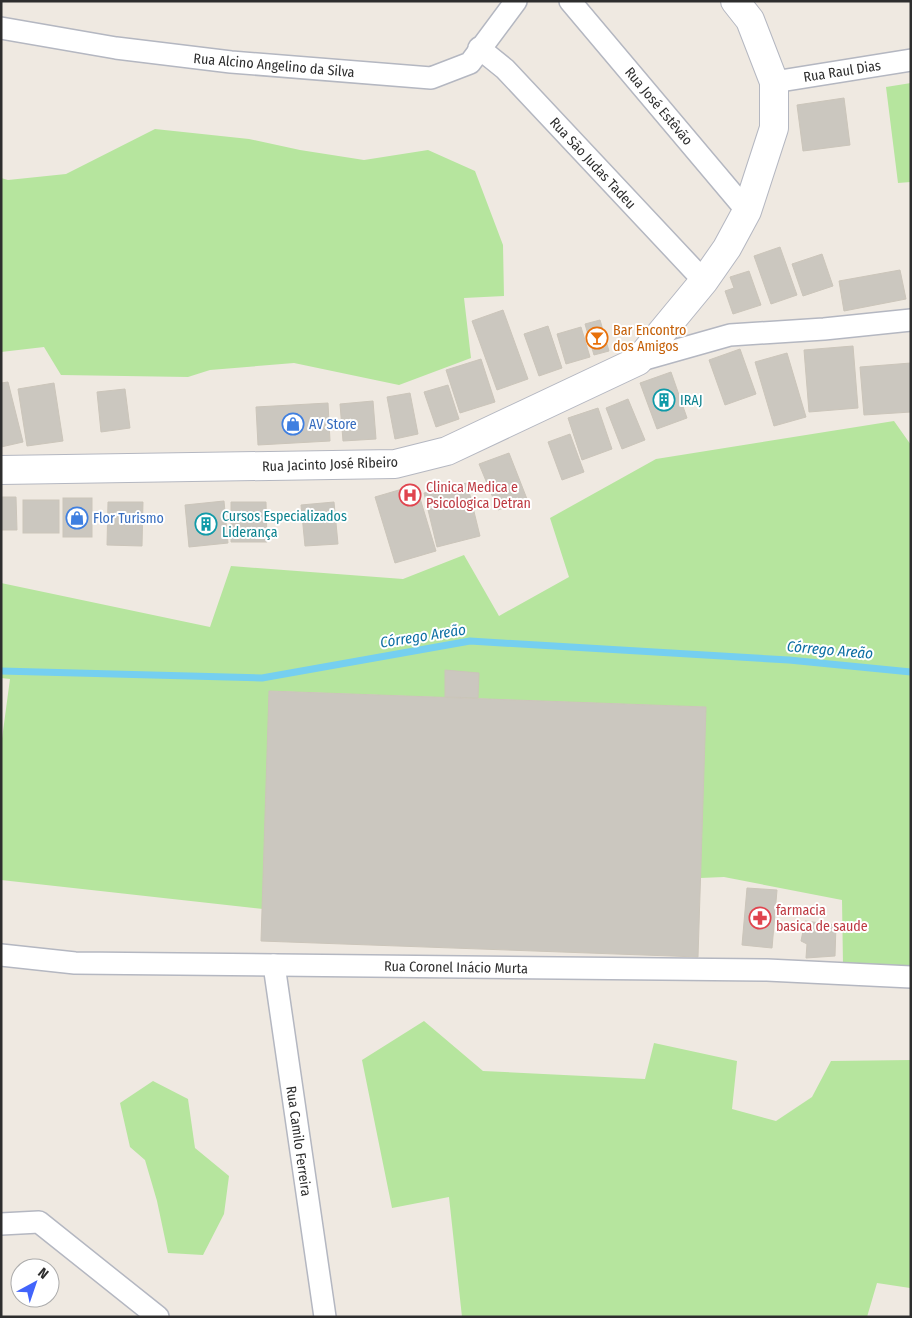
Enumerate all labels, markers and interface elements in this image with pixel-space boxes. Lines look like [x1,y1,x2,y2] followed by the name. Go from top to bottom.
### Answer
[193,50,355,81] street label: Rua Alcino Angelino da Silva
[802,57,882,86] street label: Rua Raul Dias
[621,64,696,149] street label: Rua José Estêvão
[546,114,639,213] street label: Rua São Judas Tadeu
[613,322,686,355] place label: Bar Encontro dos Amigos
[585,326,609,350] bar icon: Bar Encontro dos Amigos
[652,388,676,412] building icon: IRAJ
[680,392,702,409] place label: IRAJ
[281,412,305,436] shop icon: AV Store
[309,416,357,433] place label: AV Store
[262,454,398,475] street label: Rua Jacinto José Ribeiro
[426,479,531,512] place label: Clinica Medica e Psicologica Detran
[398,483,422,507] hospital icon: Clinica Medica e Psicologica Detran
[65,506,89,530] shop icon: Flor Turismo
[222,508,347,541] place label: Cursos Especializados Liderança
[93,510,164,527] place label: Flor Turismo
[194,512,218,536] building icon: Cursos Especializados Liderança
[379,620,467,652] water label: Córrego Areão
[786,637,874,663] water label: Córrego Areão
[776,902,868,935] place label: farmacia basica de saude
[748,906,772,930] pharmacy icon: farmacia basica de saude
[384,958,528,977] street label: Rua Coronel Inácio Murta
[282,1085,315,1197] street label: Rua Camilo Ferreira
[10,1258,60,1308] north arrow
[34,1264,52,1283] text: N

